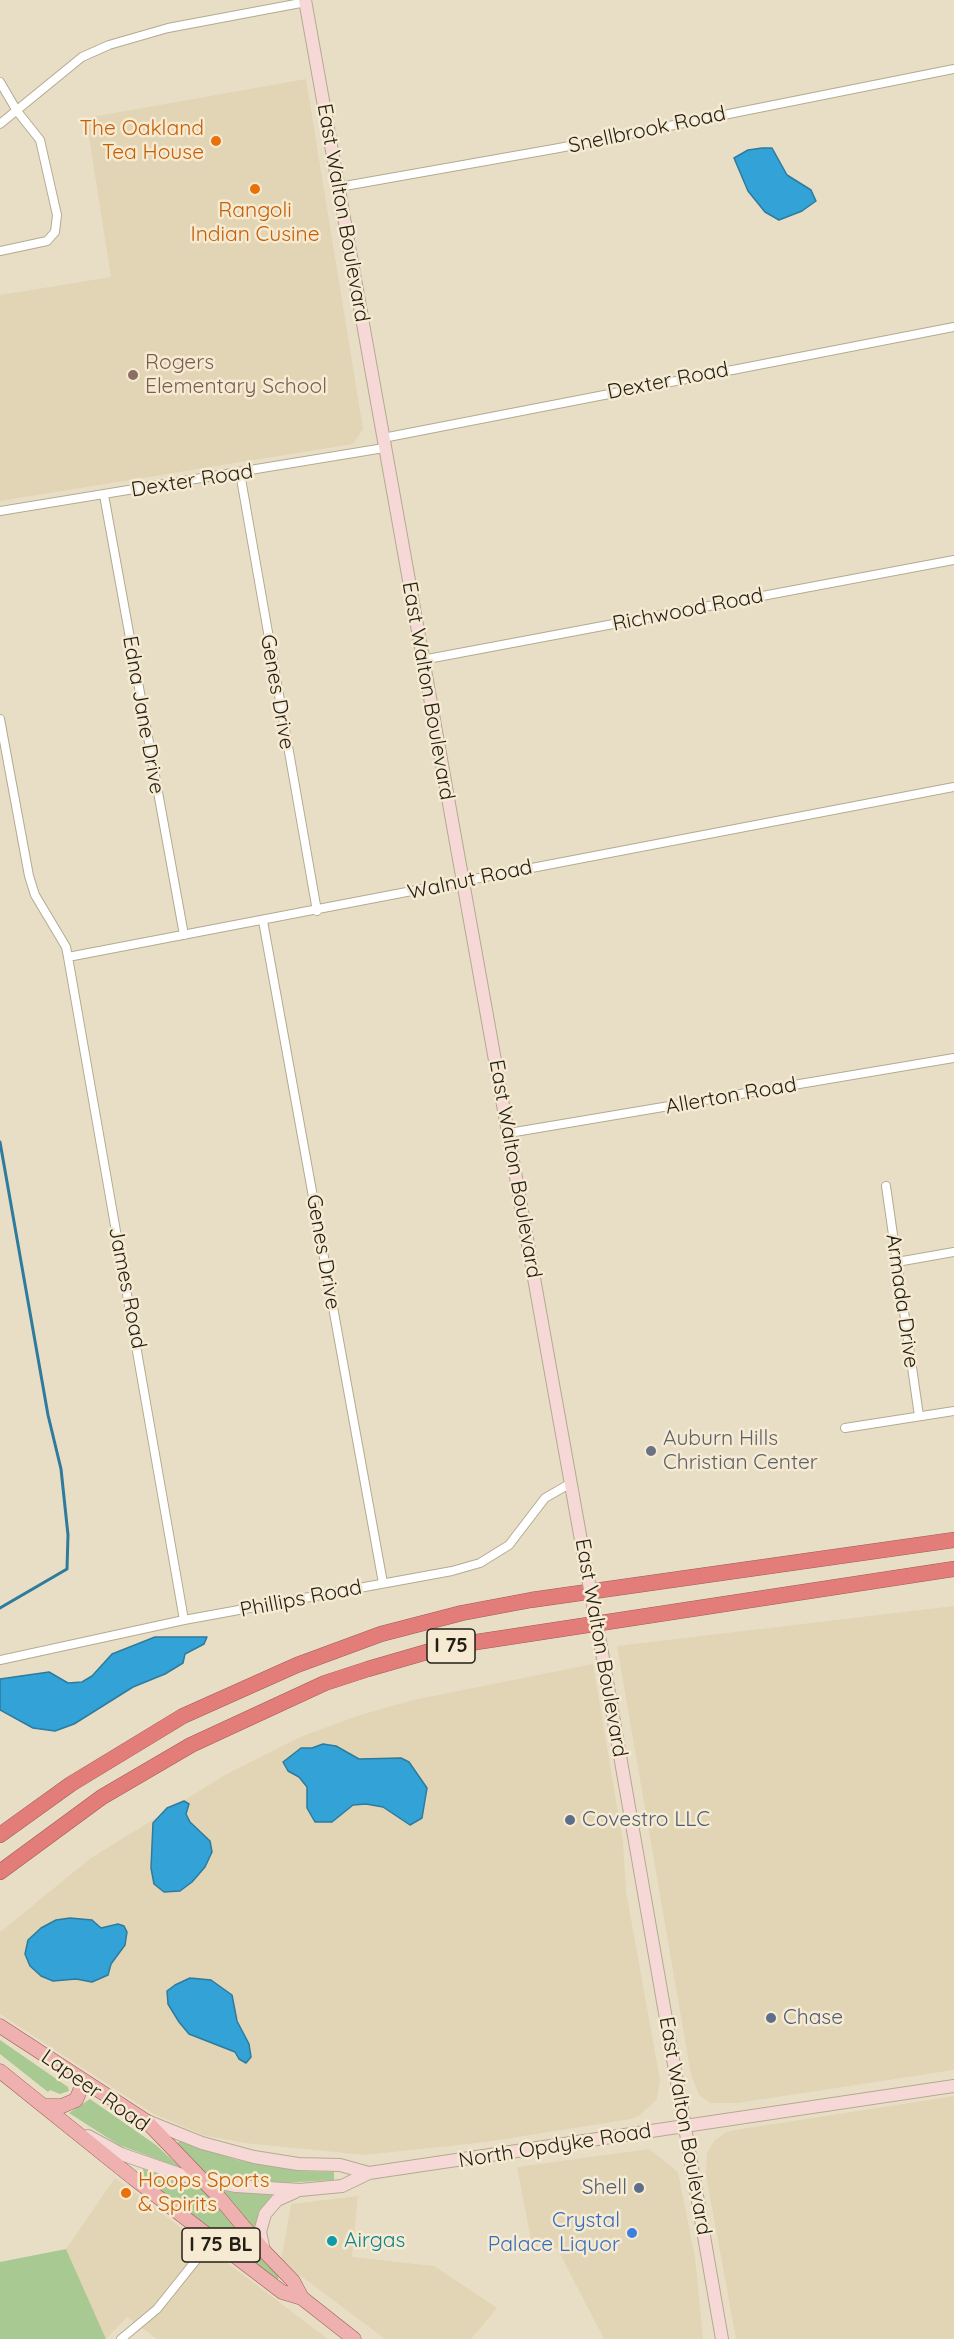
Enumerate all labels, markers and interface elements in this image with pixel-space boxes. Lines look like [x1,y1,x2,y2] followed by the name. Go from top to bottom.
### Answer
[566,101,728,159] street label: Snellbrook Road
[311,102,375,324] street label: East Walton Boulevard
[79,116,204,166] place label: The Oakland Tea House
[209,134,223,148] marker: The Oakland Tea House
[248,182,262,196] marker: Rangoli Indian Cusine
[190,198,320,248] place label: Rangoli Indian Cusine
[145,350,327,400] place label: Rogers Elementary School
[605,357,731,405] street label: Dexter Road
[126,368,140,382] marker: Rogers Elementary School
[129,459,255,503] street label: Dexter Road
[396,580,460,802] street label: East Walton Boulevard
[610,583,766,637] street label: Richwood Road
[254,632,300,752] street label: Genes Drive
[117,634,169,796] street label: Edna Jane Drive
[405,855,535,905] street label: Walnut Road
[483,1058,547,1280] street label: East Walton Boulevard
[663,1072,799,1120] street label: Allerton Road
[300,1192,346,1312] street label: Genes Drive
[103,1225,151,1351] street label: James Road
[880,1232,924,1370] street label: Armada Drive
[663,1426,818,1476] place label: Auburn Hills Christian Center
[644,1444,658,1458] marker: Auburn Hills Christian Center
[569,1537,633,1759] street label: East Walton Boulevard
[238,1575,364,1623] street label: Phillips Road
[427,1629,475,1663] road number: I 75
[582,1807,710,1833] place label: Covestro LLC
[563,1813,577,1827] marker: Covestro LLC
[783,2005,843,2031] place label: Chase
[764,2011,778,2025] marker: Chase
[653,2015,717,2237] street label: East Walton Boulevard
[36,2044,154,2138] street label: Lapeer Road
[457,2118,653,2174] street label: North Opdyke Road
[138,2168,269,2218] place label: Hoops Sports & Spirits
[582,2175,627,2201] place label: Shell
[632,2181,646,2195] marker: Shell
[119,2186,133,2200] marker: Hoops Sports & Spirits
[488,2208,620,2258] place label: Crystal Palace Liquor
[625,2226,639,2240] marker: Crystal Palace Liquor
[182,2228,260,2262] road number: I 75 BL
[344,2228,405,2254] place label: Airgas
[325,2234,339,2248] marker: Airgas

